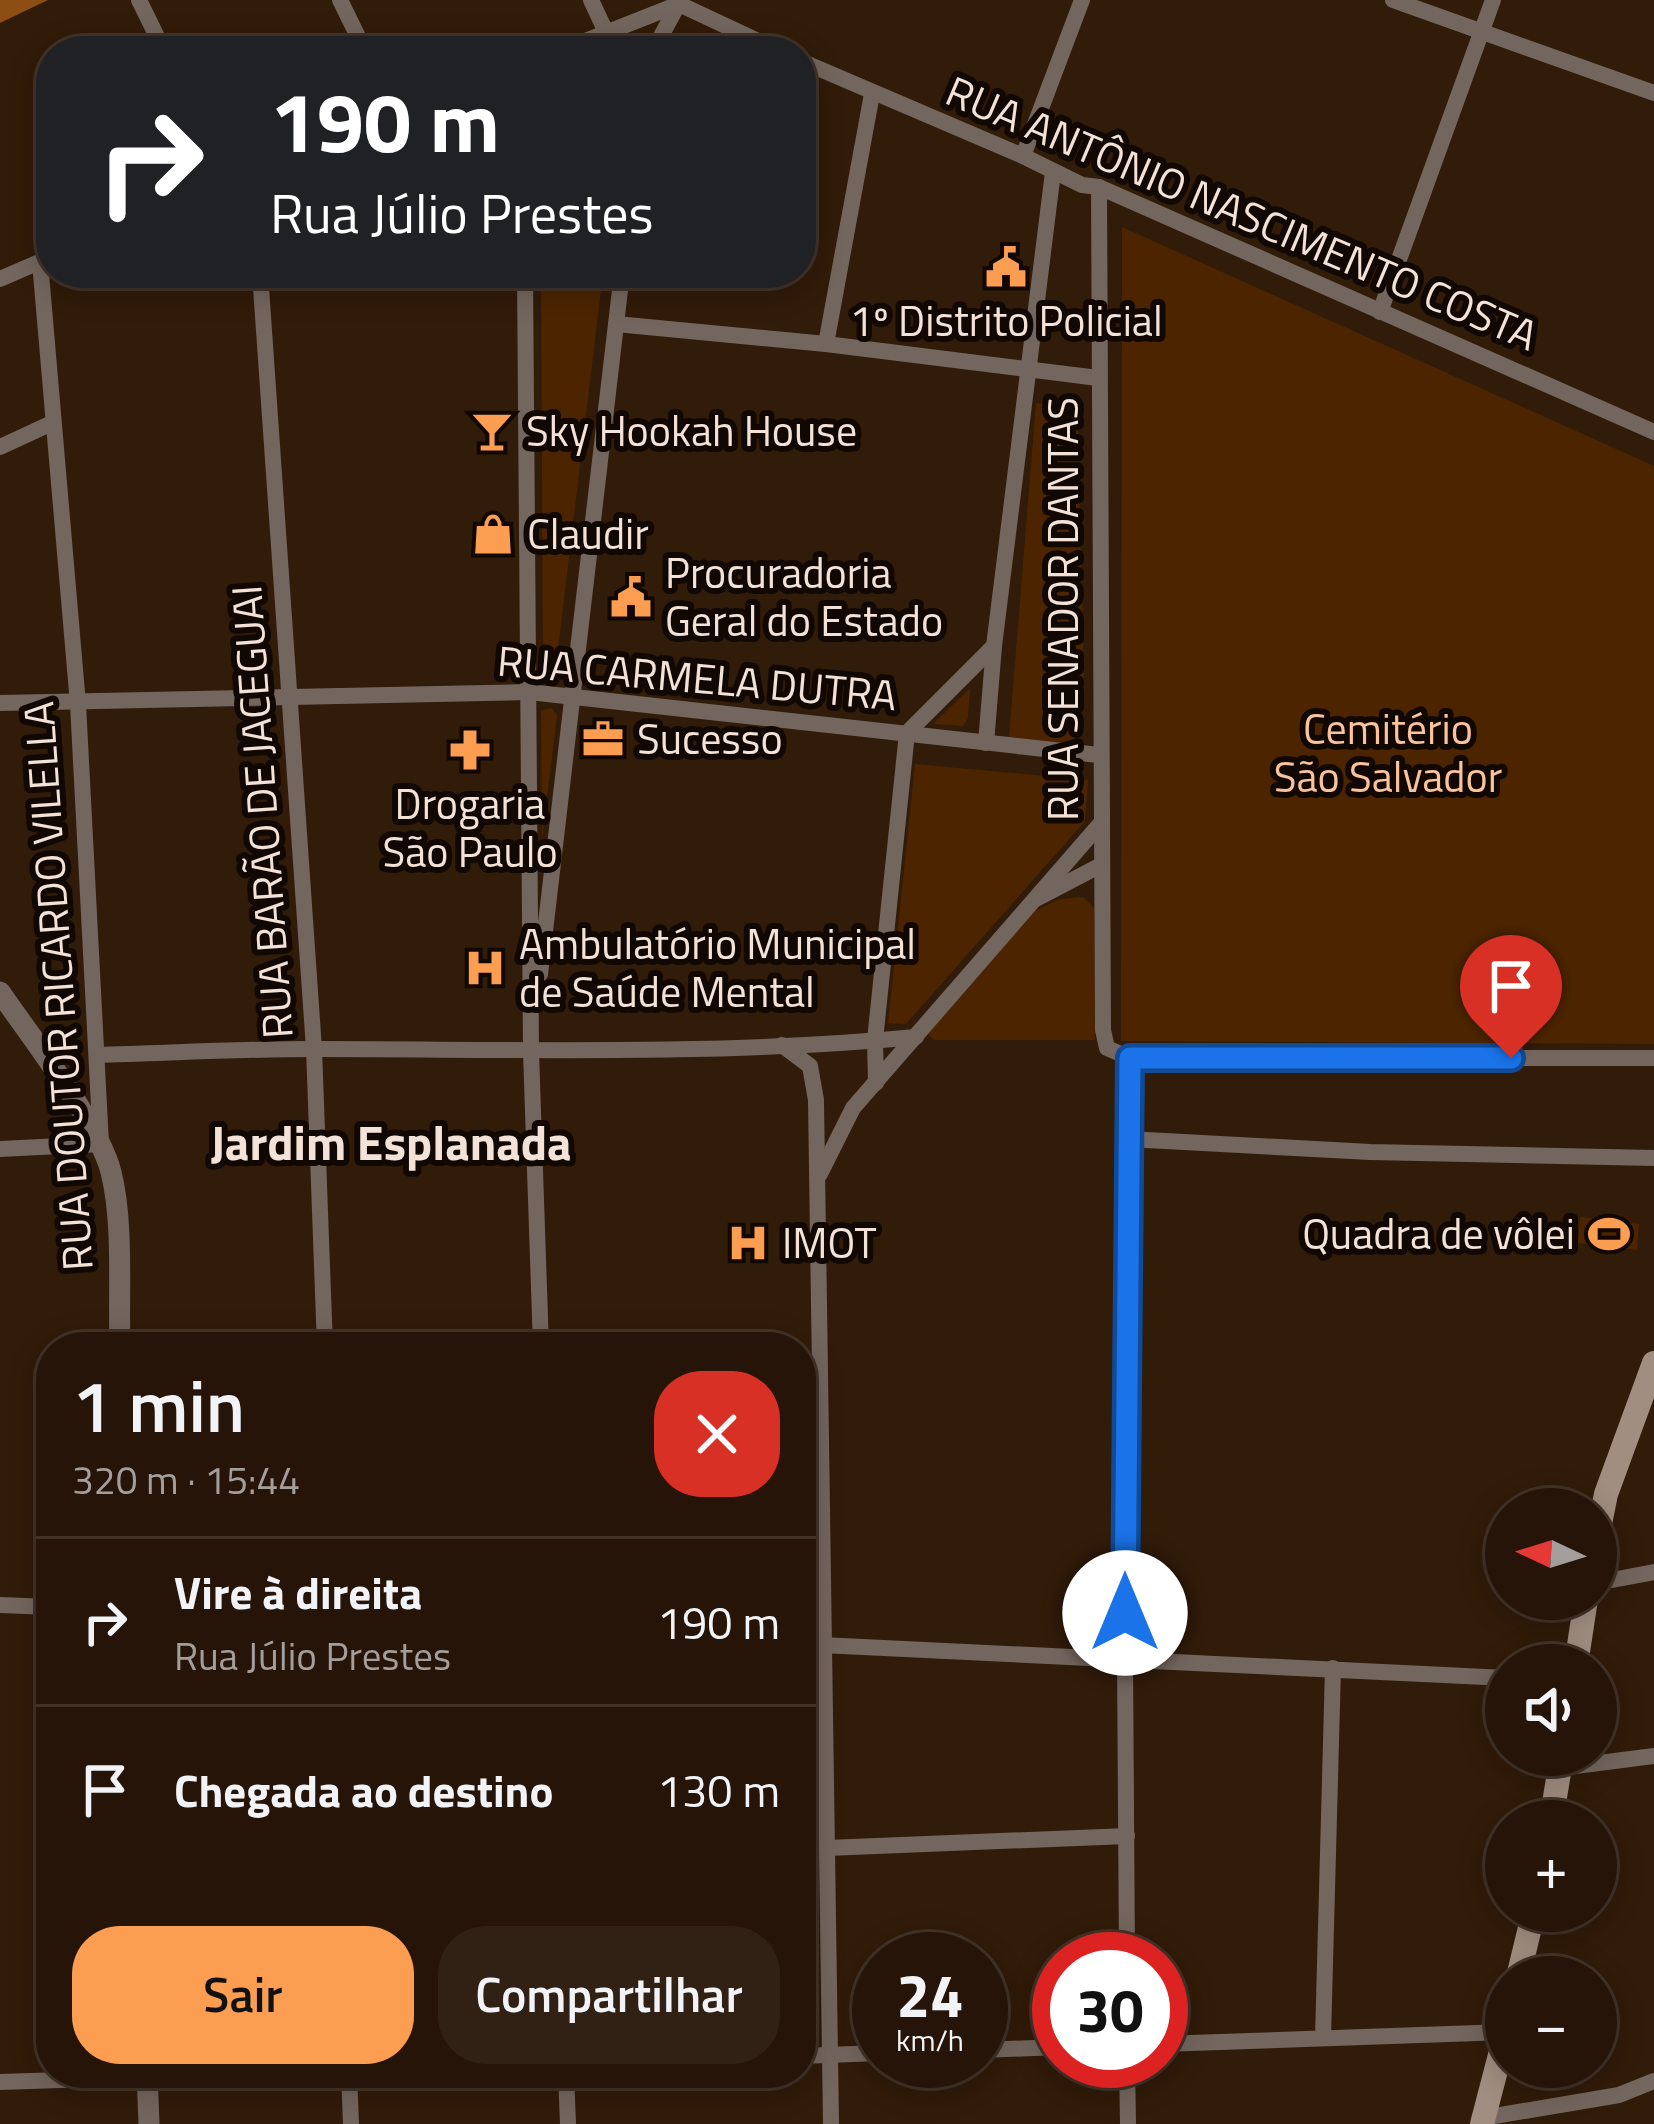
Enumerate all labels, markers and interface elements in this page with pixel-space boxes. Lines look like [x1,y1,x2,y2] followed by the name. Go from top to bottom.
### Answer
[270,57,500,185] text: 190 m
[937,58,1548,366] street label: RUA ANTÔNIO NASCIMENTO COSTA
[72,84,228,240] icon: right
[270,172,654,254] text: Rua Júlio Prestes
[983,244,1029,290] public building icon: 1º Distrito Policial
[849,288,1163,352] place label: 1º Distrito Policial
[1030,397,1094,821] street label: RUA SENADOR DANTAS
[526,398,857,462] place label: Sky Hookah House
[469,408,515,454] bar icon: Sky Hookah House
[527,501,649,565] place label: Claudir
[470,511,516,557] shop icon: Claudir
[665,540,943,652] place label: Procuradoria Geral do Estado
[608,574,654,620] public building icon: Procuradoria Geral do Estado
[213,583,309,1041] street label: RUA BARÃO DE JACEGUAI
[495,628,899,726] street label: RUA CARMELA DUTRA
[1274,696,1502,808] park label: Cemitério São Salvador
[5,699,109,1273] street label: RUA DOUTOR RICARDO VILELLA
[637,706,783,770] place label: Sucesso
[580,716,626,762] office icon: Sucesso
[447,727,493,773] pharmacy icon: Drogaria São Paulo
[382,771,558,883] place label: Drogaria São Paulo
[519,911,916,1023] place label: Ambulatório Municipal de Saúde Mental
[1460,935,1562,1058] pin
[462,945,508,991] hospital icon: Ambulatório Municipal de Saúde Mental
[1478,953,1544,1019] icon: arrive
[210,1106,572,1179] district label: Jardim Esplanada
[1302,1201,1575,1265] place label: Quadra de vôlei
[782,1210,877,1274] place label: IMOT
[1586,1211,1632,1257] sports icon: Quadra de vôlei
[725,1220,771,1266] hospital icon: IMOT
[72,1350,245,1460] text: 1 min
[654,1371,780,1497] button: close
[72,1450,300,1509] text: 320 m · 15:44
[1485,1488,1617,1620] north arrow
[1485,1488,1617,2088] map controls
[1062,1550,1188,1676] position arrow
[174,1558,422,1626] text: Vire à direita
[657,1588,780,1656] text: 190 m
[72,1589,138,1655] icon: right
[174,1626,451,1685] text: Rua Júlio Prestes
[1485,1644,1617,1776] button: sound
[174,1756,553,1824] text: Chegada ao destino
[657,1756,780,1824] text: 130 m
[72,1757,138,1823] icon: arrive
[1485,1800,1617,1932] button: +
[72,1926,414,2064] button: Sair
[438,1926,780,2064] button: Compartilhar
[1032,1932,1188,2088] speed limit sign: 30
[896,1949,964,2040] text: 24
[1485,1956,1617,2088] button: −
[896,2017,964,2063] text: km/h

